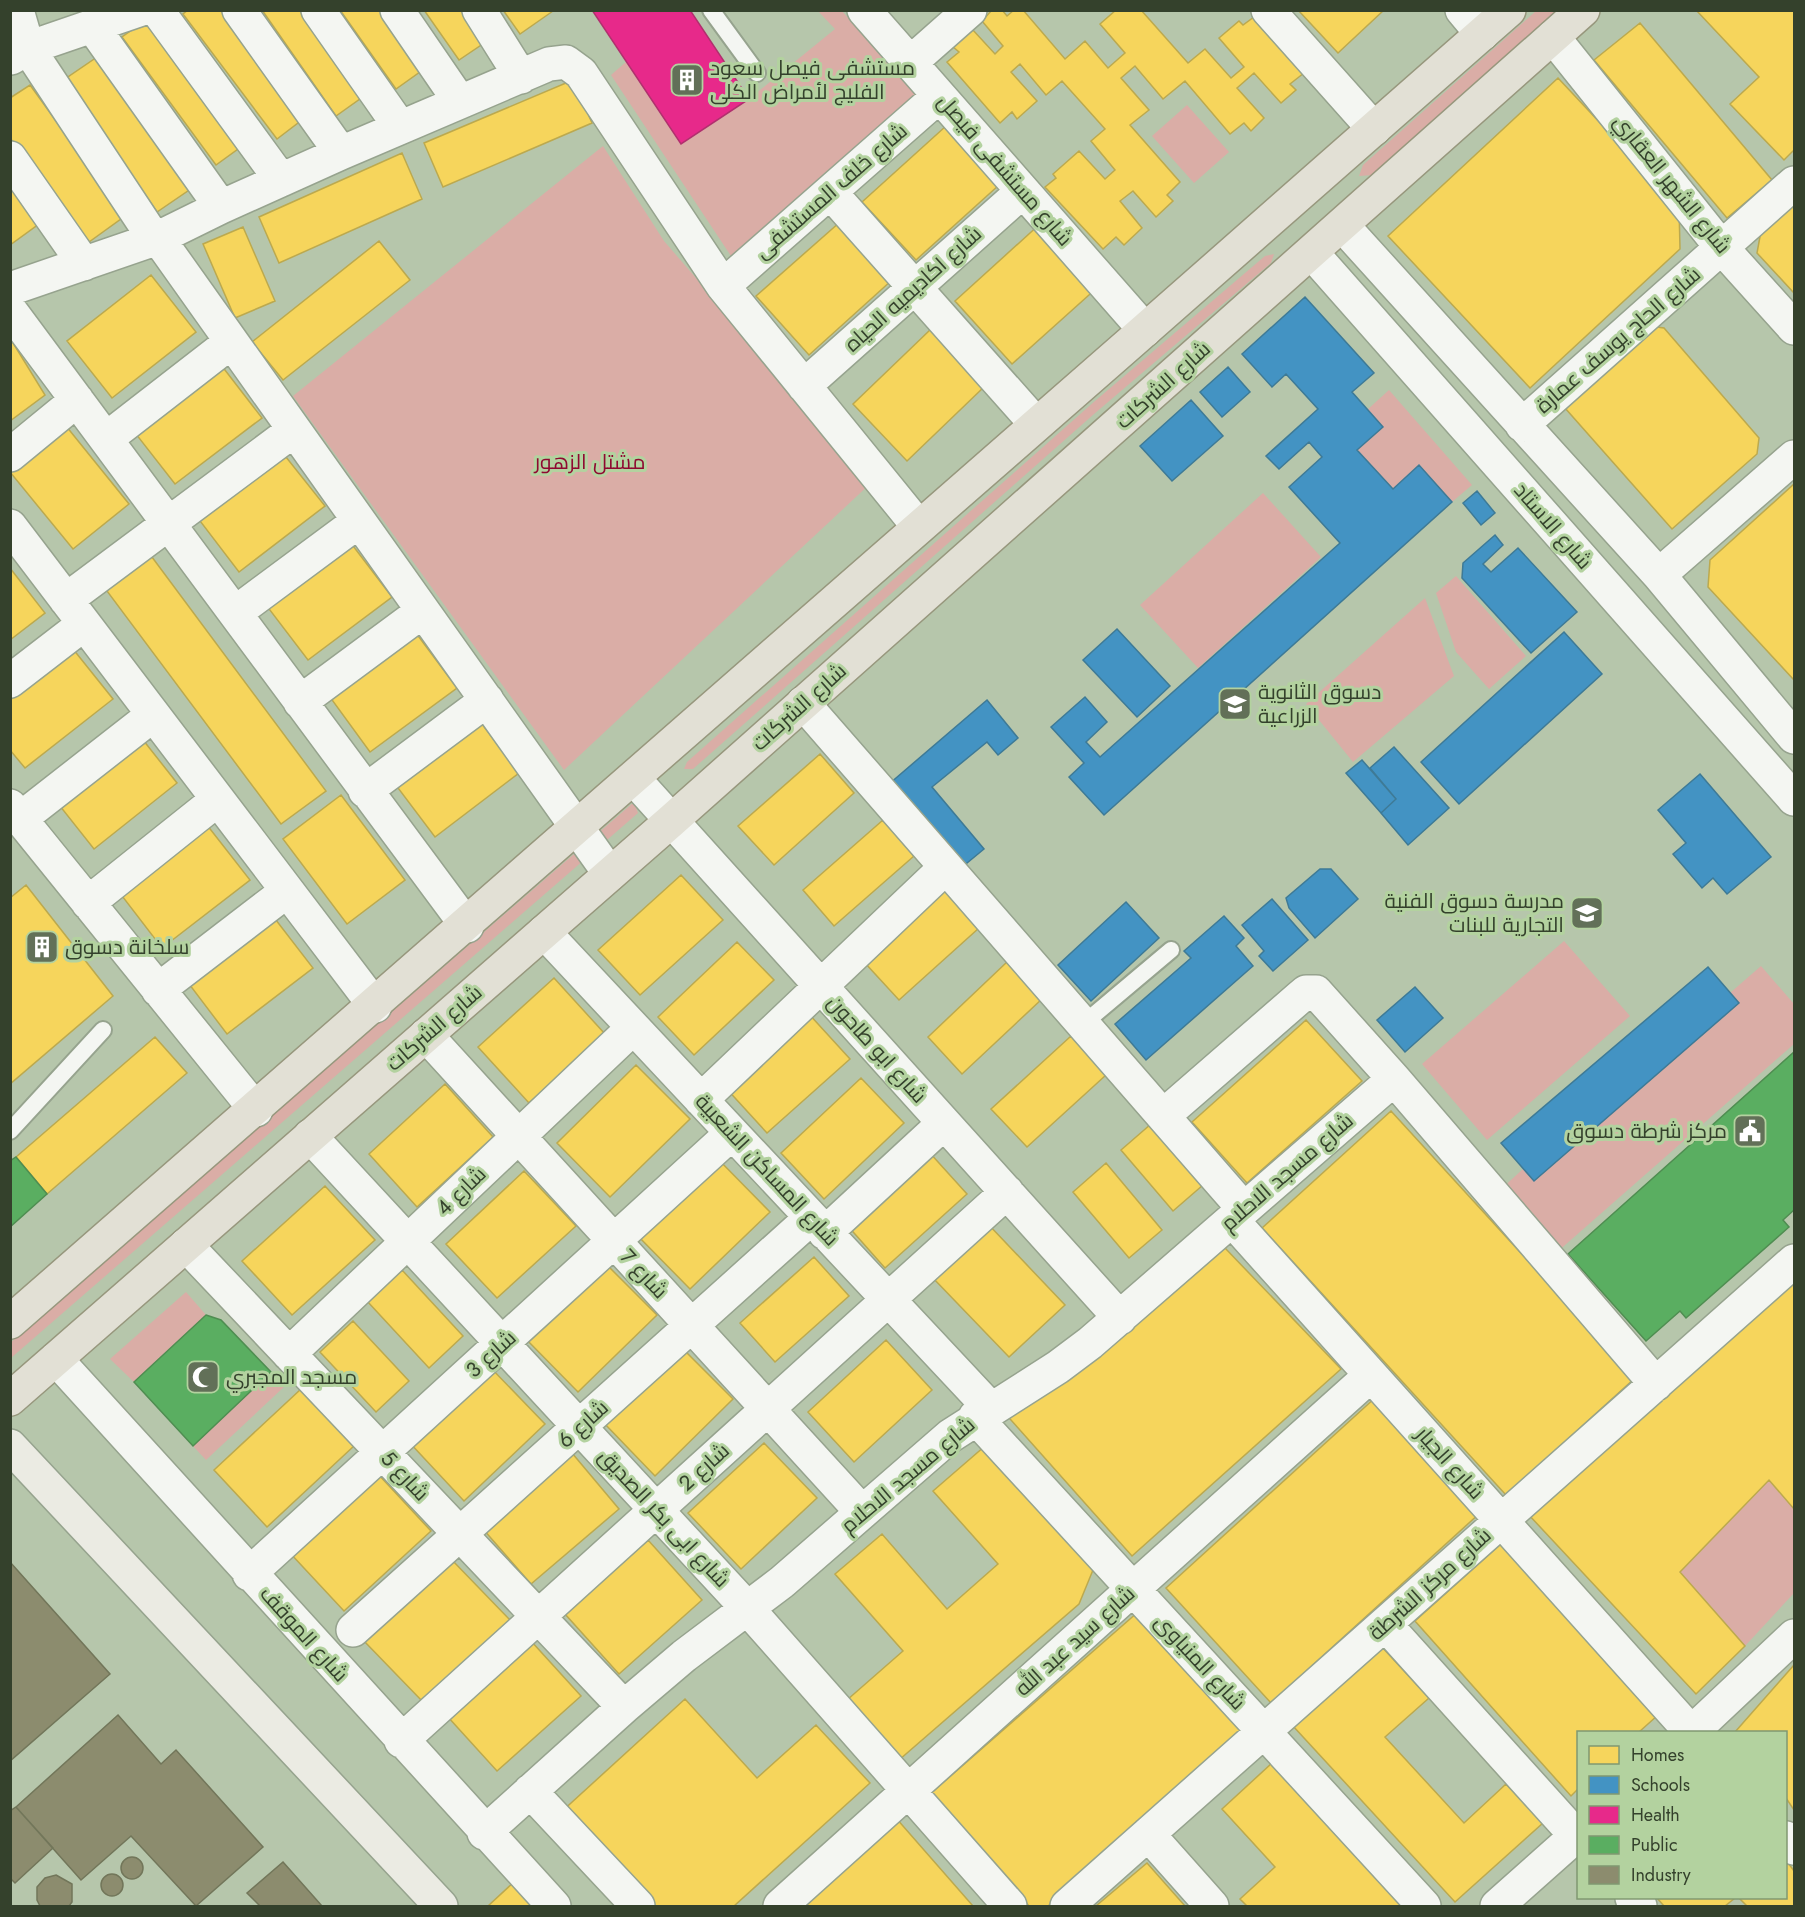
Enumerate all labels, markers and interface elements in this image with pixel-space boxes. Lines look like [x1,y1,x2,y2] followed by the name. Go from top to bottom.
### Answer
[710,53,915,107] place label: مستشفى فيصل سعود الفليج لأمراض الكلى
[669,62,705,98] building icon: مستشفى فيصل سعود الفليج لأمراض الكلى
[931,87,1079,253] street label: شارع مستشفى فيصل
[1606,108,1738,261] street label: شارع الشهر العقاري
[748,116,914,266] street label: شارع خلف المستشفى
[838,219,988,359] street label: شارع اكاديميه الحياه
[1529,260,1707,420] street label: شارع الحاج يوسف عمارة
[1109,334,1217,436] street label: شارع الشركات
[534,447,645,477] park label: مشتل الزهور
[1507,476,1599,576] street label: شارع الاستاد
[745,656,853,758] street label: شارع الشركات
[1258,677,1381,731] place label: دسوق الثانوية الزراعية
[1217,686,1253,722] school or university icon: دسوق الثانوية الزراعية
[1385,886,1564,940] place label: مدرسة دسوق الفنية التجارية للبنات
[1569,895,1605,931] school or university icon: مدرسة دسوق الفنية التجارية للبنات
[24,929,60,965] building icon: سلخانة دسوق
[65,932,190,962] place label: سلخانة دسوق
[380,978,488,1078] street label: شارع الشركات
[820,988,934,1110] street label: شارع ابو طاحون
[688,1087,846,1253] street label: شارع المساكن الشعبية
[1214,1106,1360,1238] street label: شارع مسجد الاحلام
[1732,1113,1768,1149] public building icon: مركز شرطة دسوق
[1566,1116,1727,1146] place label: مركز شرطة دسوق
[429,1160,493,1222] street label: شارع 4
[613,1243,675,1305] street label: شارع 7
[459,1323,523,1385] street label: شارع 3
[185,1359,221,1395] mosque icon: مسجد المجبري
[226,1362,357,1393] place label: مسجد المجبري
[551,1393,615,1455] street label: شارع 6
[834,1410,982,1540] street label: شارع مسجد الاحلام
[1408,1419,1491,1506] street label: شارع الجيار
[672,1436,736,1498] street label: شارع 2
[592,1442,736,1594] street label: شارع ابى بكر الصديق
[374,1444,436,1508] street label: شارع 5
[1362,1521,1498,1647] street label: شارع مركز الشرطة
[1008,1579,1142,1703] street label: شارع سيد عبد الله
[253,1580,355,1688] street label: شارع الموقف
[1148,1607,1252,1717] street label: شارع المنياوى
[1577,1731,1787,1899] legend
[1631,1742,1684,1768] text: Homes
[1631,1772,1690,1798] text: Schools
[1631,1802,1680,1828] text: Health
[1631,1832,1678,1858] text: Public
[1631,1862,1691,1888] text: Industry

